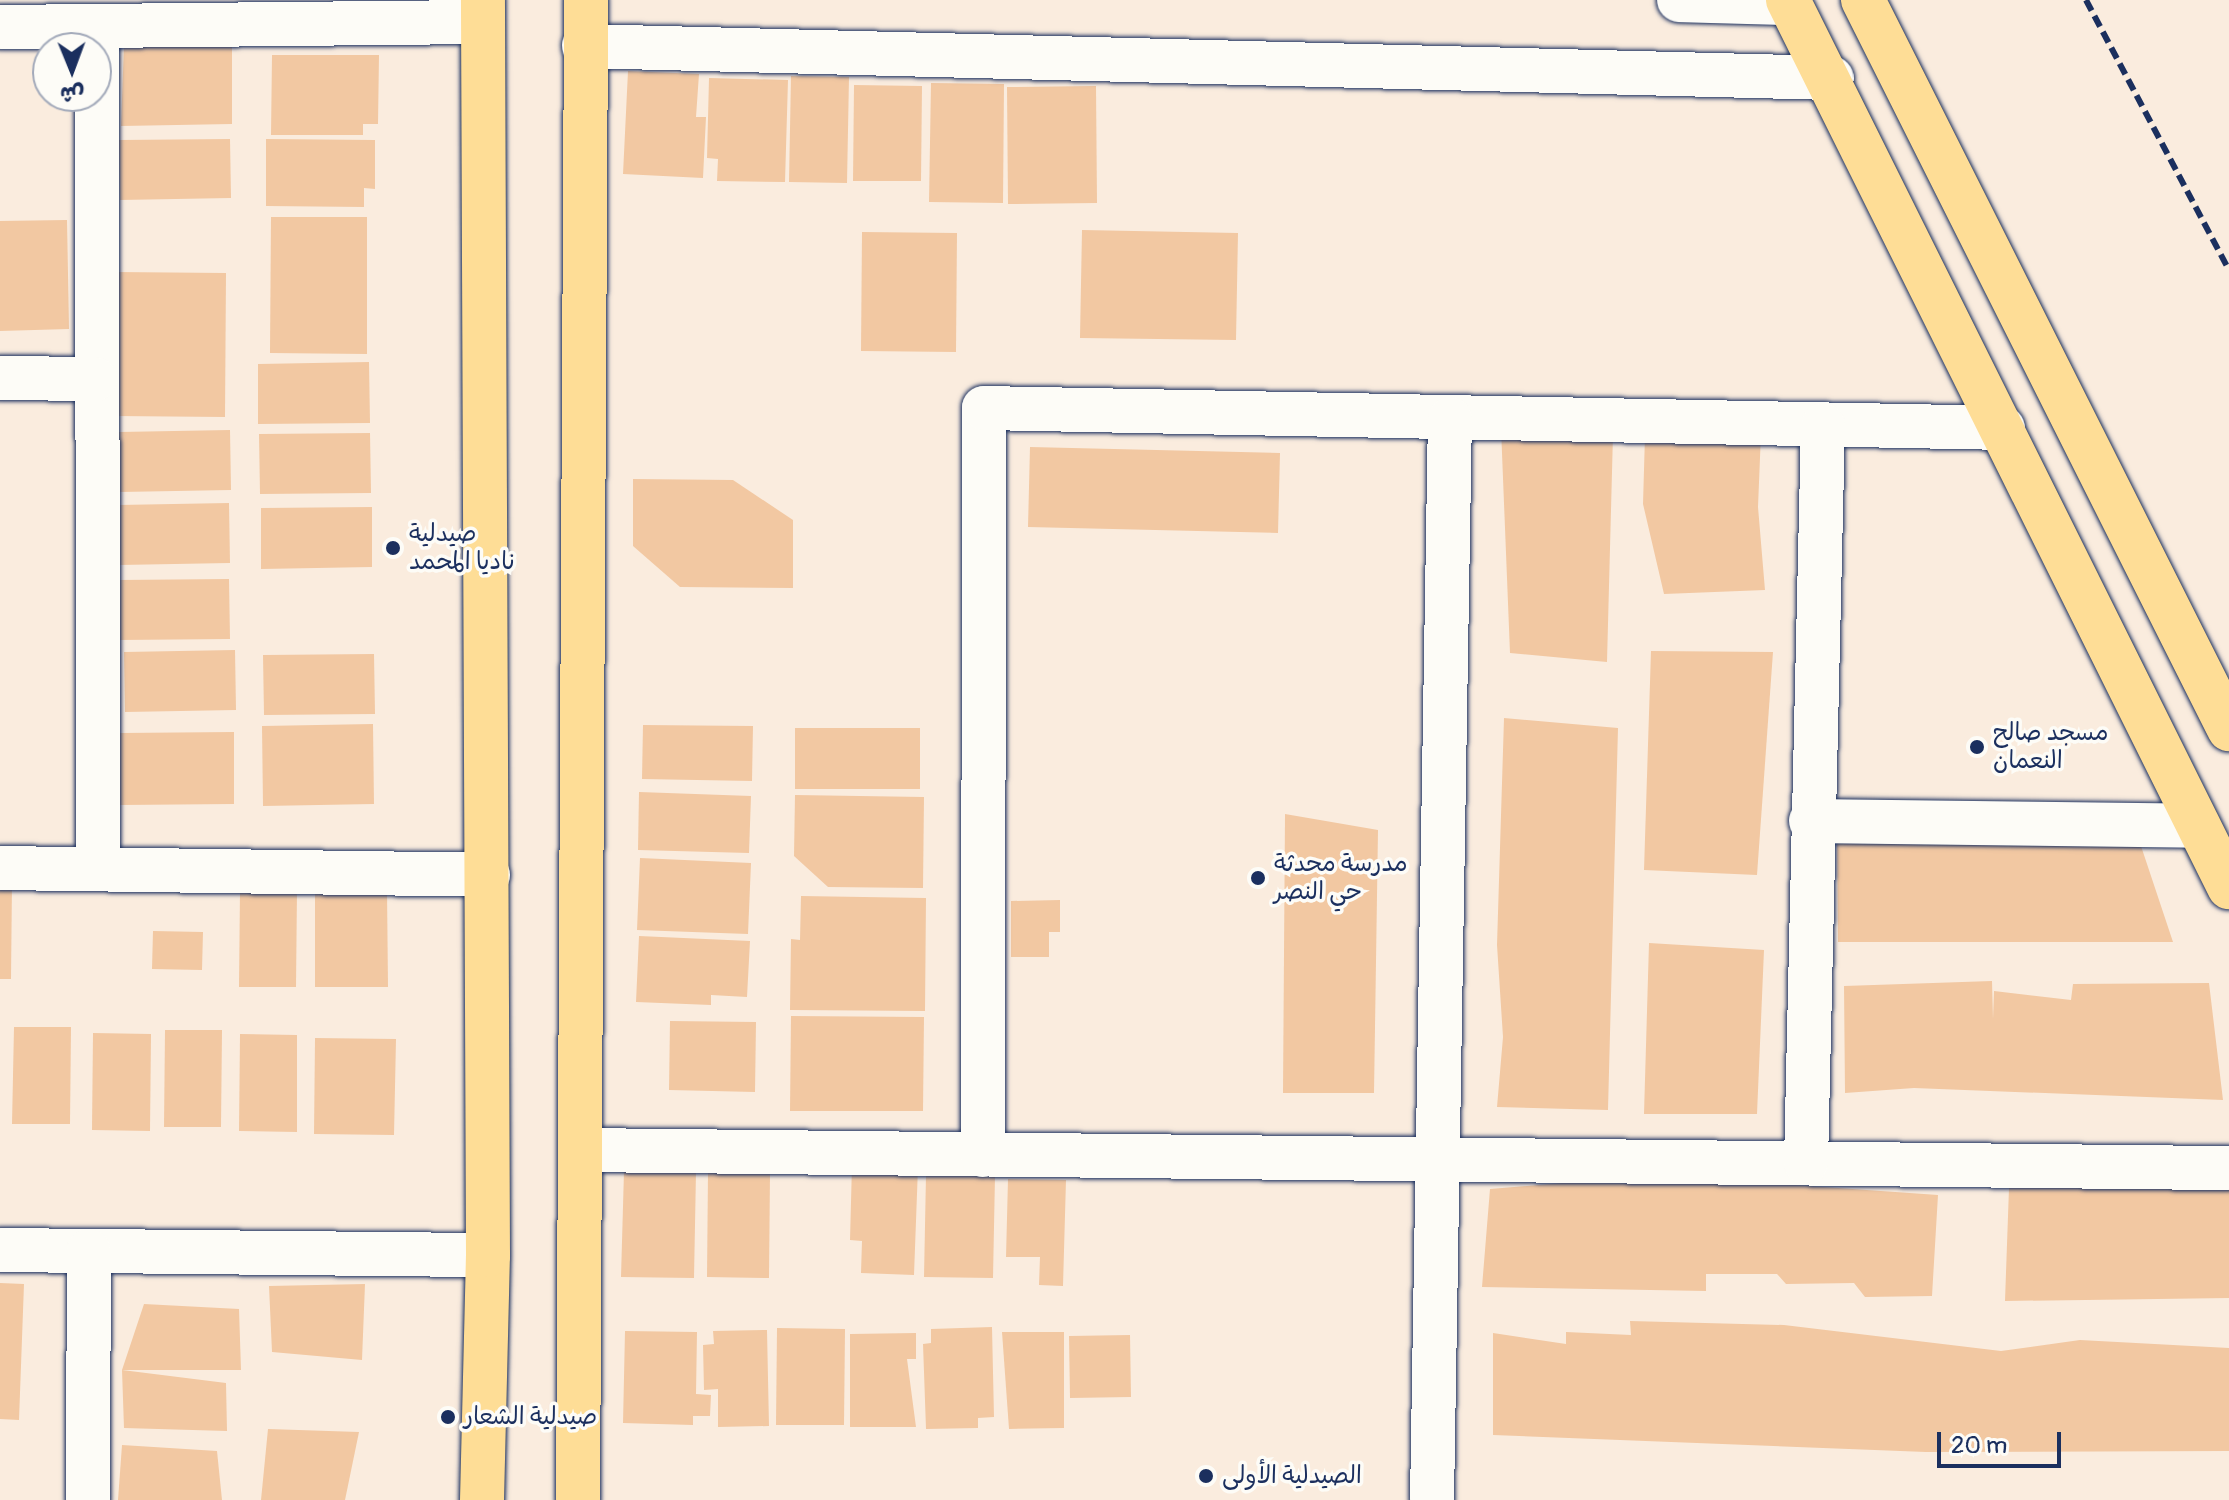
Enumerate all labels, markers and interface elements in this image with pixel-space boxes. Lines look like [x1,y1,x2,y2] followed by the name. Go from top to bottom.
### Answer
[32,32,112,112] north arrow
[60,80,85,108] text: ش
[409,520,515,576] place label: صيدلية ناديا المحمد
[384,539,402,557] marker: صيدلية ناديا المحمد
[1993,719,2108,775] place label: مسجد صالح النعمان
[1968,738,1986,756] marker: مسجد صالح النعمان
[1274,850,1408,906] place label: مدرسة محدثة حي النصر
[1249,869,1267,887] marker: مدرسة محدثة حي النصر
[464,1403,597,1431] place label: صيدلية الشعار
[439,1408,457,1426] marker: صيدلية الشعار
[1941,1416,2065,1466] scale bar
[1951,1431,2007,1460] text: 20 m
[1222,1462,1362,1490] place label: الصيدلية الأولى
[1197,1467,1215,1485] marker: الصيدلية الأولى

